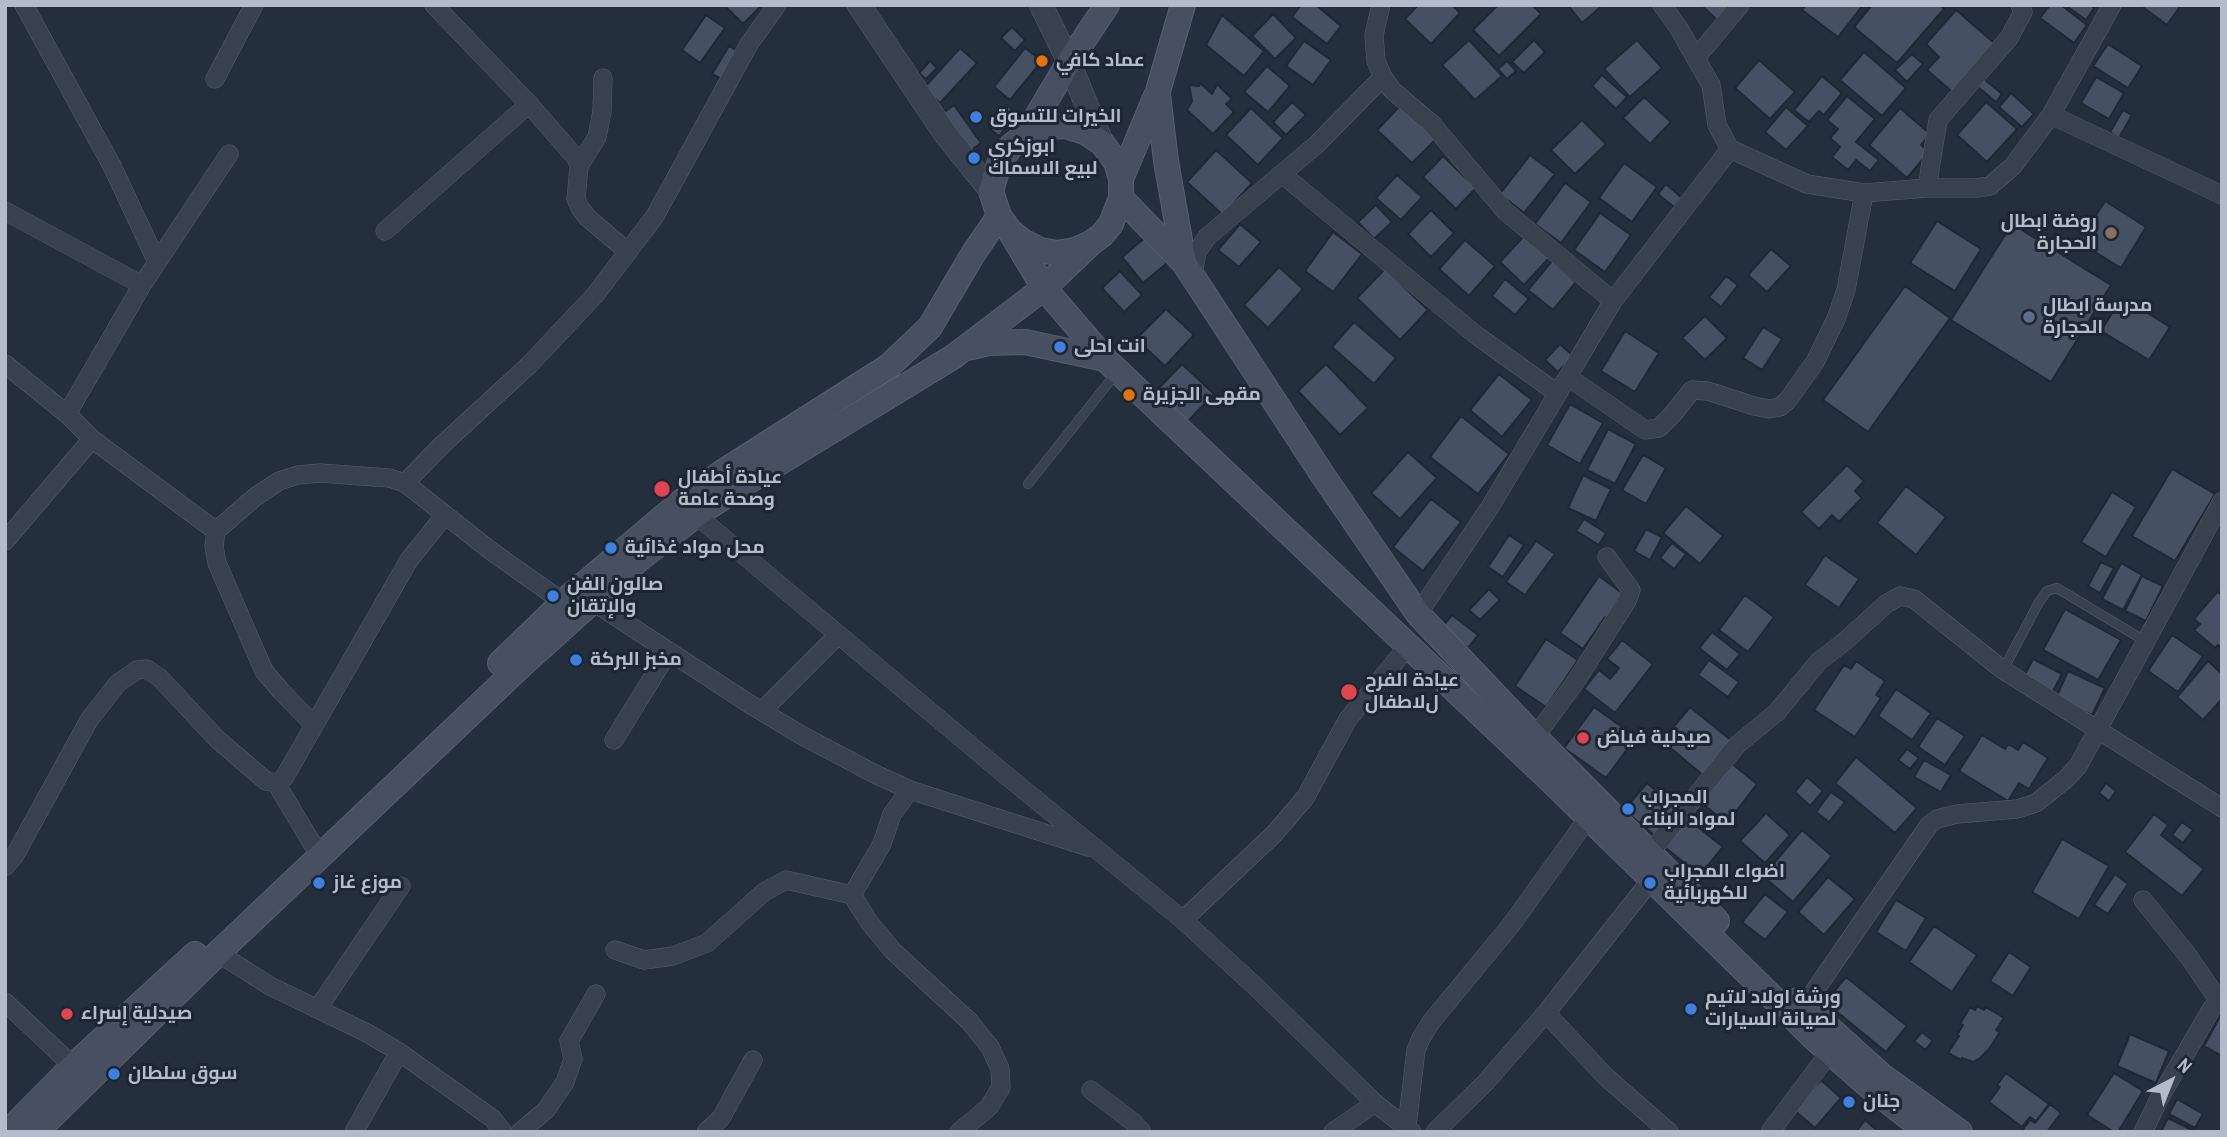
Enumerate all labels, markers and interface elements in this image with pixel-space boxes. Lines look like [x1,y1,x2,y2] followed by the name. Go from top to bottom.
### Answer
[1056,50,1145,72] place label: عماد كافي
[1034,53,1050,69] marker: عماد كافي
[990,106,1121,128] place label: الخيرات للتسوق
[968,109,984,125] marker: الخيرات للتسوق
[988,136,1097,180] place label: ابوزكري لبيع اﻻسماك
[966,150,982,166] marker: ابوزكري لبيع اﻻسماك
[2001,211,2097,255] place label: روضة ابطال الحجارة
[2103,225,2119,241] marker: روضة ابطال الحجارة
[2043,295,2152,339] place label: مدرسة ابطال الحجارة
[2021,309,2037,325] marker: مدرسة ابطال الحجارة
[1074,336,1146,358] place label: انت احلى
[1052,339,1068,355] marker: انت احلى
[1143,384,1261,406] place label: مقهى الجزيرة
[1121,387,1137,403] marker: مقهى الجزيرة
[678,467,782,511] place label: عيادة أطفال وصحة عامة
[652,479,672,499] marker: عيادة أطفال وصحة عامة
[625,537,765,559] place label: محل مواد غذائية
[603,540,619,556] marker: محل مواد غذائية
[567,574,663,618] place label: صالون الفن والإتقان
[545,588,561,604] marker: صالون الفن والإتقان
[590,649,682,671] place label: مخبز البركة
[568,652,584,668] marker: مخبز البركة
[1365,670,1459,714] place label: عيادة الفرح لﻻطفال
[1339,682,1359,702] marker: عيادة الفرح لﻻطفال
[1597,727,1711,749] place label: صيدلية فياض
[1575,730,1591,746] marker: صيدلية فياض
[1642,787,1735,831] place label: المجراب لمواد البناء
[1620,801,1636,817] marker: المجراب لمواد البناء
[1664,861,1785,905] place label: اضواء المجراب للكهربائية
[333,872,402,894] place label: موزع غاز
[311,875,327,891] marker: موزع غاز
[1642,875,1658,891] marker: اضواء المجراب للكهربائية
[1705,987,1841,1031] place label: ورشة اوﻻد ﻻتيم لصيانة السيارات
[1683,1001,1699,1017] marker: ورشة اوﻻد ﻻتيم لصيانة السيارات
[81,1003,192,1025] place label: صيدلية إسراء
[59,1006,75,1022] marker: صيدلية إسراء
[2136,1046,2206,1116] north arrow
[2172,1052,2198,1079] text: N
[128,1063,238,1085] place label: سوق سلطان
[106,1066,122,1082] marker: سوق سلطان
[1863,1091,1900,1113] place label: جنان
[1841,1094,1857,1110] marker: جنان

